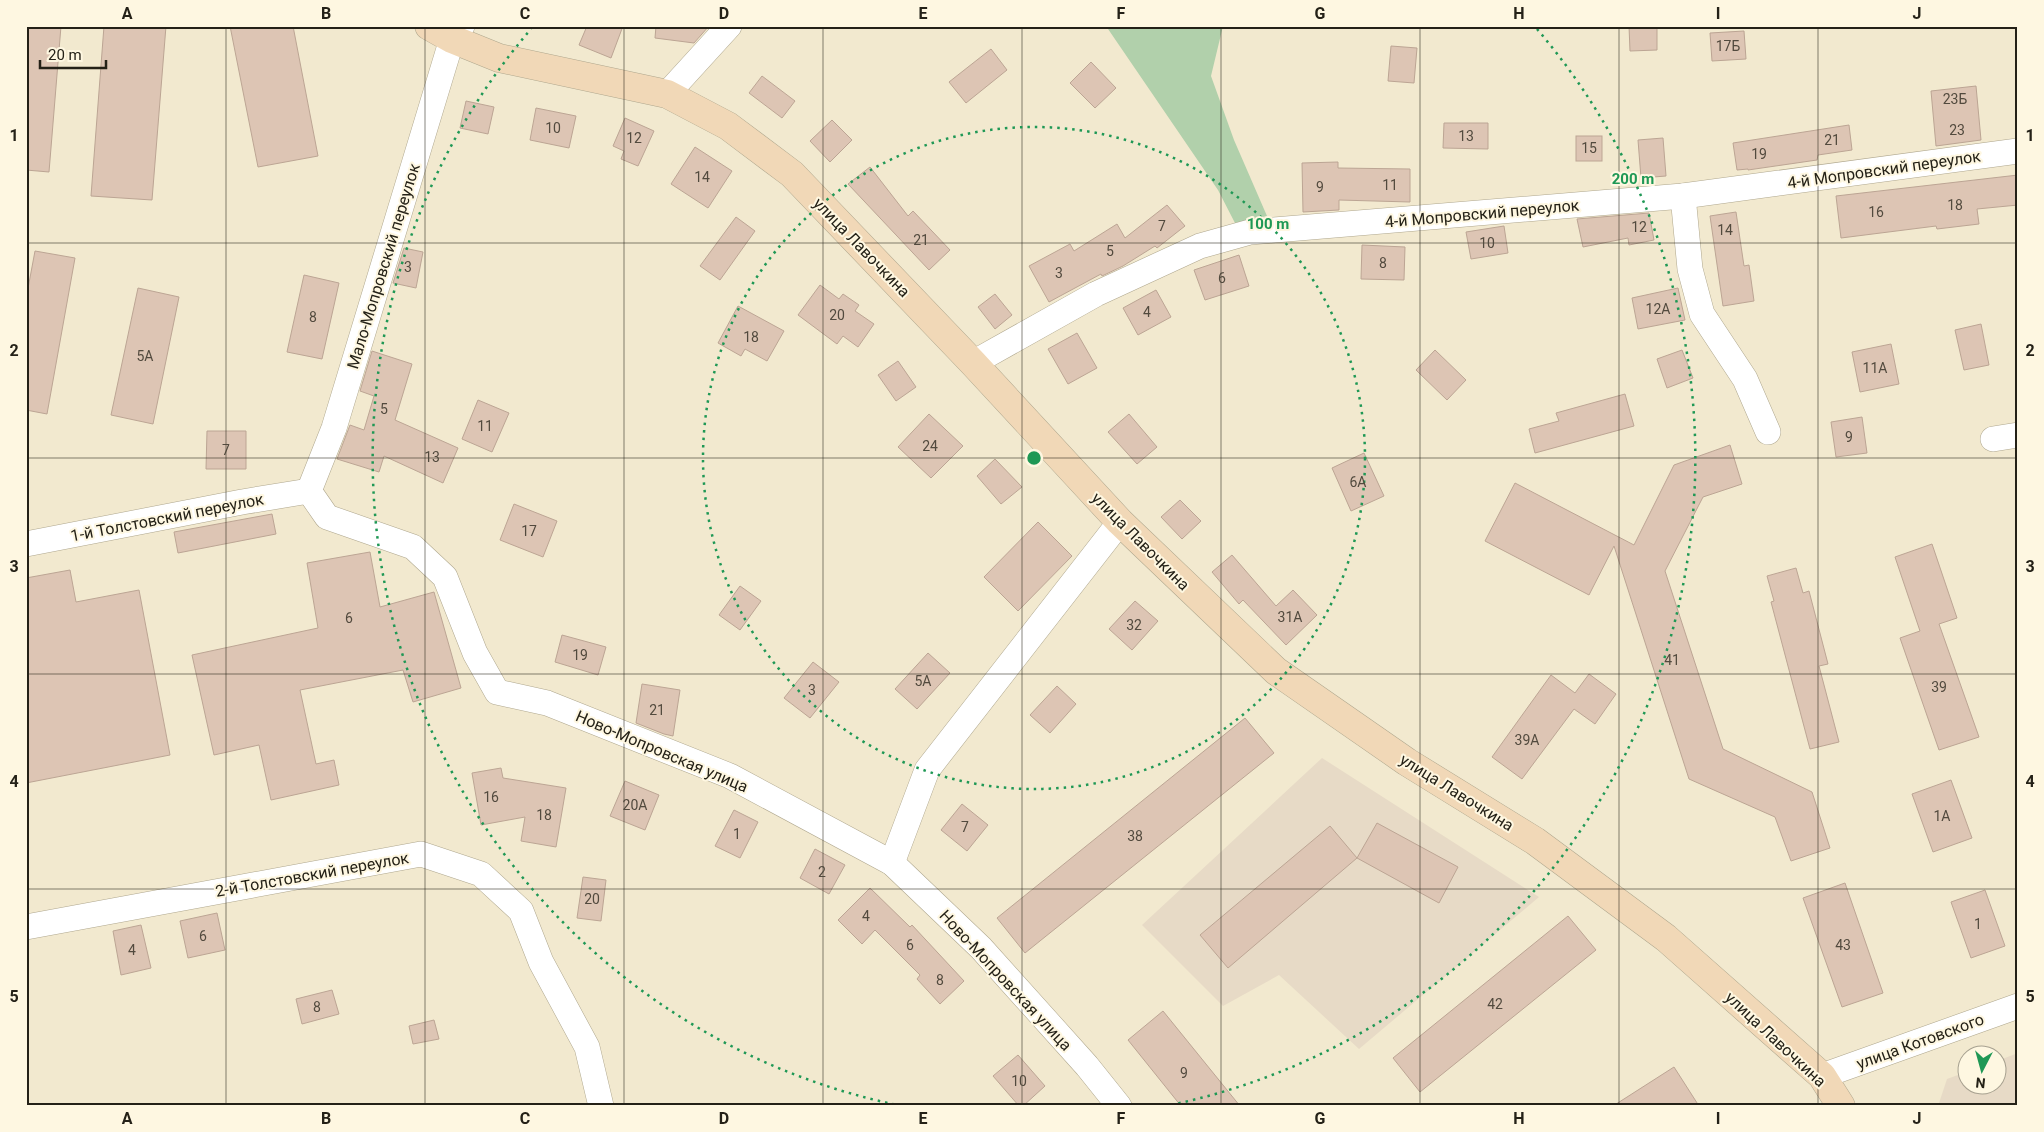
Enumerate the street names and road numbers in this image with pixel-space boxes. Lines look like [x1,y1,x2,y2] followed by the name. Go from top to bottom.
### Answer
[1786,146,1982,192] street label: 4-й Мопровский переулок
[343,161,424,371] street label: Мало-Мопровский переулок
[809,194,914,301] street label: улица Лавочкина
[1384,196,1580,231] street label: 4-й Мопровский переулок
[1088,488,1194,594] street label: улица Лавочкина
[69,489,266,546] street label: 1-й Толстовский переулок
[573,707,751,796] street label: Ново-Мопровская улица
[1396,750,1517,835] street label: улица Лавочкина
[214,848,411,901] street label: 2-й Толстовский переулок
[936,906,1076,1055] street label: Ново-Мопровская улица
[1721,988,1830,1091] street label: улица Лавочкина
[1854,1010,1986,1073] street label: улица Котовского

